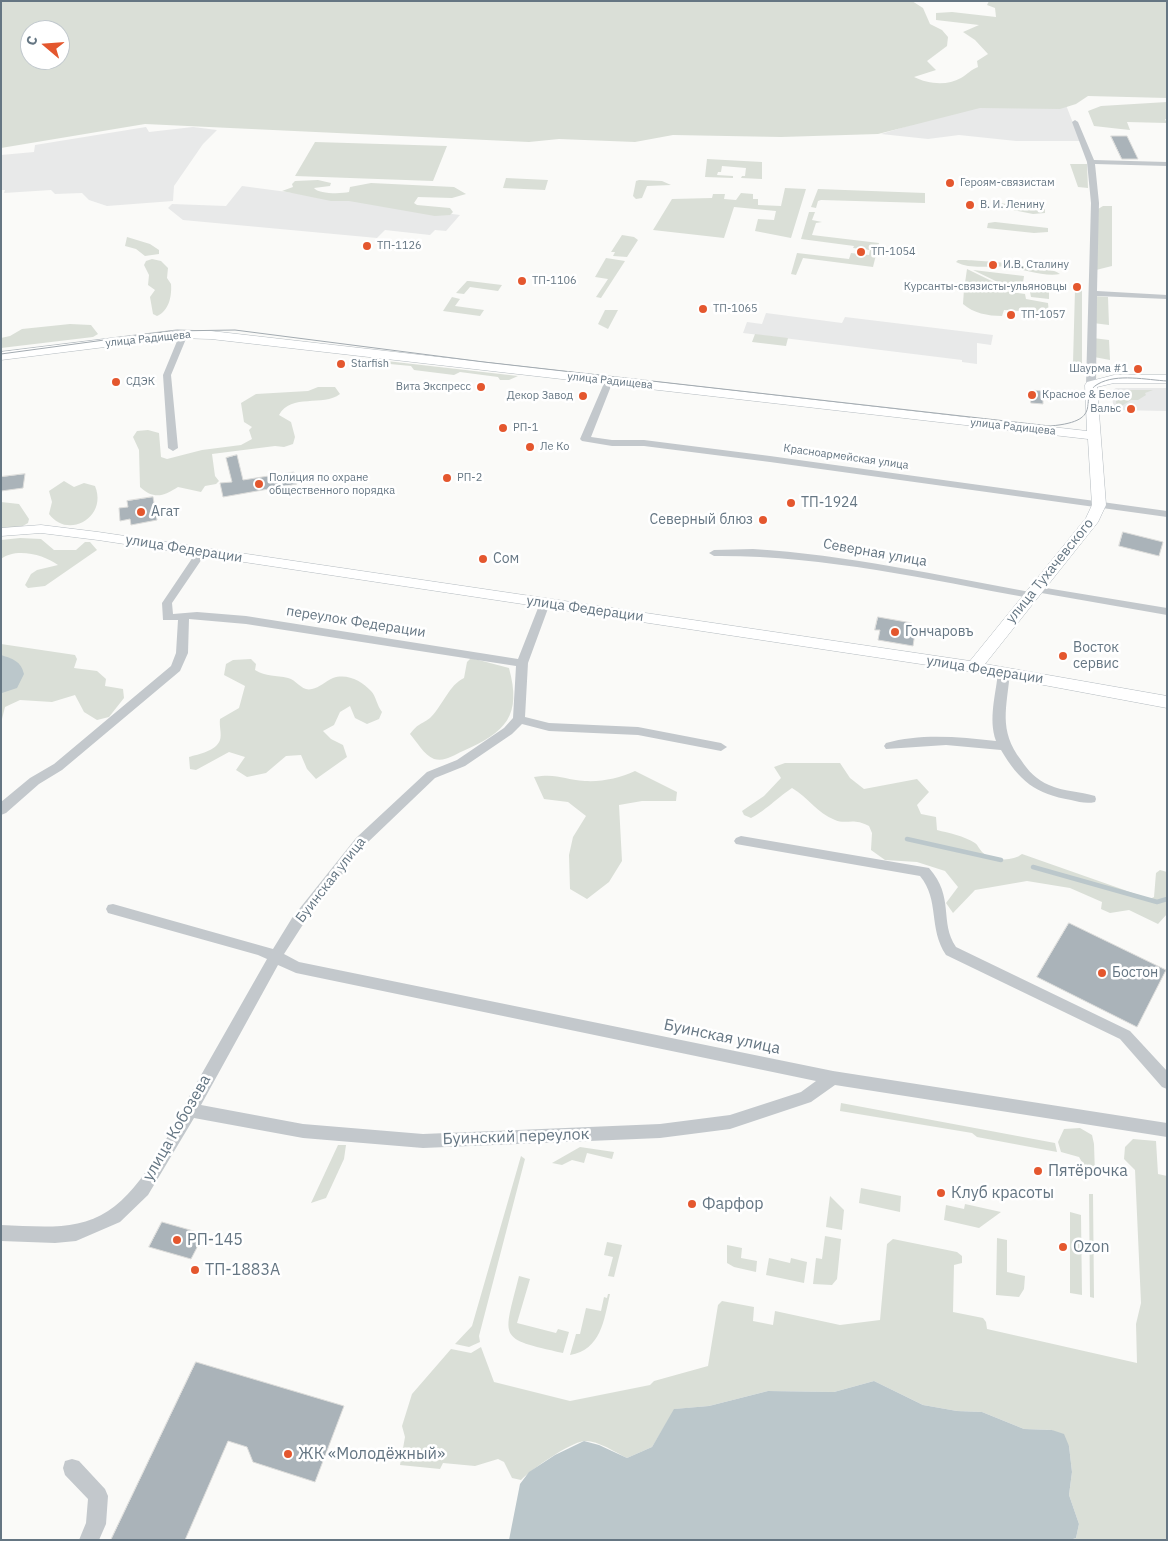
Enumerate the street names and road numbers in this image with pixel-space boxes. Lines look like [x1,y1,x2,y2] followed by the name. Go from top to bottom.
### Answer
[105,328,191,350] street label: улица Радищева
[567,370,653,392] street label: улица Радищева
[970,416,1056,438] street label: улица Радищева
[782,442,910,472] street label: Красноармейская улица
[1003,515,1097,627] street label: улица Тухачевского
[124,531,244,567] street label: улица Федерации
[822,536,928,570] street label: Северная улица
[525,592,645,626] street label: улица Федерации
[285,603,427,641] street label: переулок Федерации
[925,652,1045,688] street label: улица Федерации
[292,834,370,926] street label: Буинская улица
[662,1015,782,1059] street label: Буинская улица
[139,1072,215,1184] street label: улица Кобозева
[442,1125,590,1149] street label: Буинский переулок

